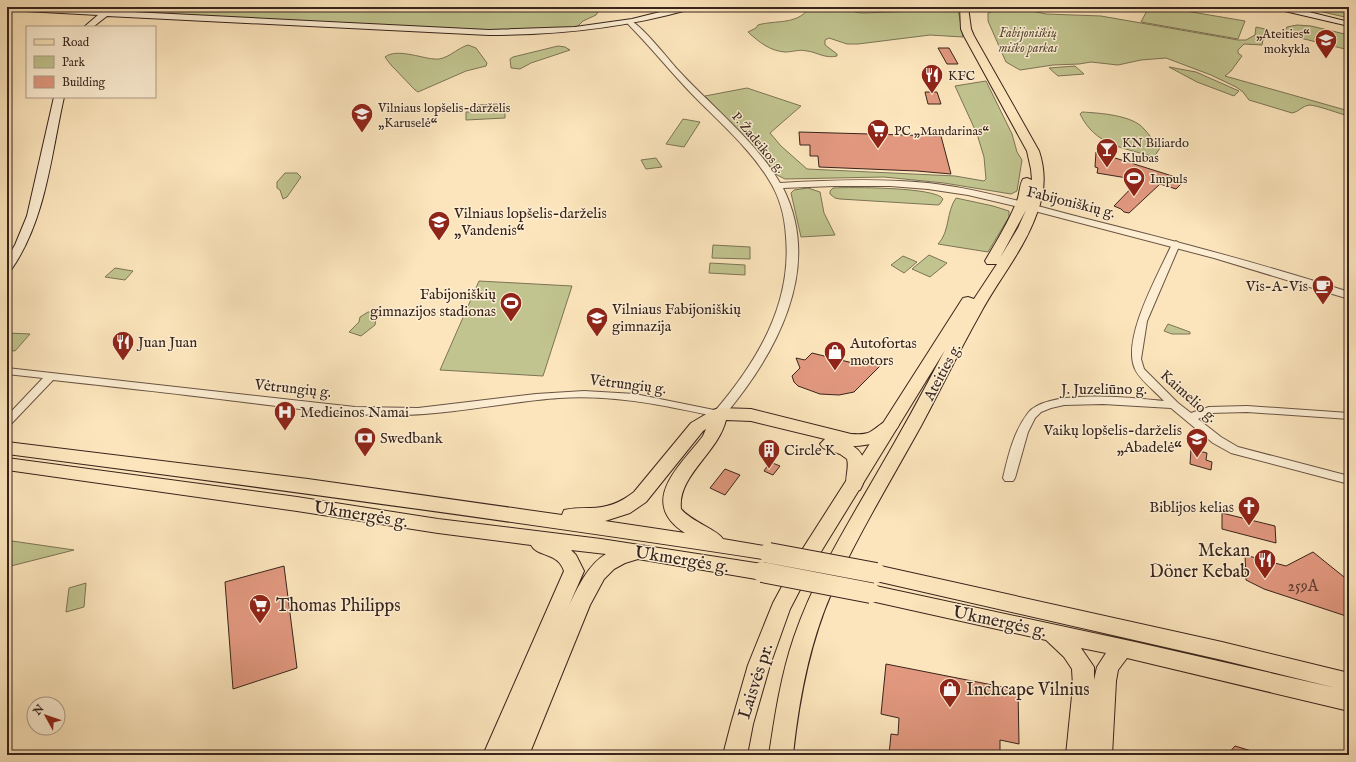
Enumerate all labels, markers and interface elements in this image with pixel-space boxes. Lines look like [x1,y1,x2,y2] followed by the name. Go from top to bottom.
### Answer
[998,25,1058,57] park label: Fabijoniškių miško parkas
[26,26,156,98] legend
[1256,26,1310,58] place label: „Ateities“ mokykla
[1313,27,1339,60] school or university icon: „Ateities“ mokykla
[62,35,90,50] text: Road
[62,55,85,70] text: Park
[919,62,945,95] restaurant icon: KFC
[948,68,975,85] place label: KFC
[62,75,106,90] text: Building
[377,100,511,132] place label: Vilniaus lopšelis-darželis „Karuselė“
[349,101,375,134] school or university icon: Vilniaus lopšelis-darželis „Karuselė“
[727,109,788,177] street label: P. Žadeikos g.
[865,117,891,150] supermarket icon: PC „Mandarinas“
[894,123,990,140] place label: PC „Mandarinas“
[1122,135,1189,167] place label: KN Biliardo Klubas
[1094,136,1120,169] bar icon: KN Biliardo Klubas
[1121,165,1147,198] sports icon: Impuls
[1150,171,1188,188] place label: Impuls
[1025,182,1117,223] street label: Fabijoniškių g.
[453,204,607,240] place label: Vilniaus lopšelis-darželis „Vandenis“
[426,209,452,242] school or university icon: Vilniaus lopšelis-darželis „Vandenis“
[1310,273,1336,306] cafe icon: Vis-A-Vis
[1245,277,1308,296] place label: Vis-A-Vis
[370,285,496,321] place label: Fabijoniškių gimnazijos stadionas
[498,290,524,323] sports icon: Fabijoniškių gimnazijos stadionas
[611,300,741,336] place label: Vilniaus Fabijoniškių gimnazija
[584,305,610,338] school or university icon: Vilniaus Fabijoniškių gimnazija
[110,329,136,362] restaurant icon: Juan Juan
[136,333,197,352] place label: Juan Juan
[849,334,917,370] place label: Autofortas motors
[822,339,848,372] shop icon: Autofortas motors
[919,340,965,405] street label: Ateities g.
[1156,366,1221,427] street label: Kaimelio g.
[588,370,667,399] street label: Vėtrungių g.
[253,375,332,402] street label: Vėtrungių g.
[1059,380,1147,399] street label: J. Juzeliūno g.
[272,399,298,432] hospital icon: Medicinos Namai
[300,403,409,422] place label: Medicinos Namai
[1043,421,1182,457] place label: Vaikų lopšelis-darželis „Abadelė“
[352,425,378,458] bank icon: Swedbank
[1184,426,1210,459] school or university icon: Vaikų lopšelis-darželis „Abadelė“
[380,429,444,448] place label: Swedbank
[756,437,782,470] building icon: Circle K
[784,441,836,460] place label: Circle K
[1236,494,1262,527] church icon: Biblijos kelias
[312,497,410,534] street label: Ukmergės g.
[1149,498,1234,517] place label: Biblijos kelias
[1149,540,1250,584] place label: Mekan Döner Kebab
[633,542,731,579] street label: Ukmergės g.
[1252,547,1278,580] restaurant icon: Mekan Döner Kebab
[1287,577,1320,597] house number: 259A
[247,592,273,625] supermarket icon: Thomas Philipps
[276,595,401,618] place label: Thomas Philipps
[951,601,1049,644] street label: Ukmergės g.
[733,641,779,722] street label: Laisvės pr.
[937,676,963,709] shop icon: Inchcape Vilnius
[966,679,1090,702] place label: Inchcape Vilnius
[26,696,66,736] north arrow
[30,702,48,719] text: N

